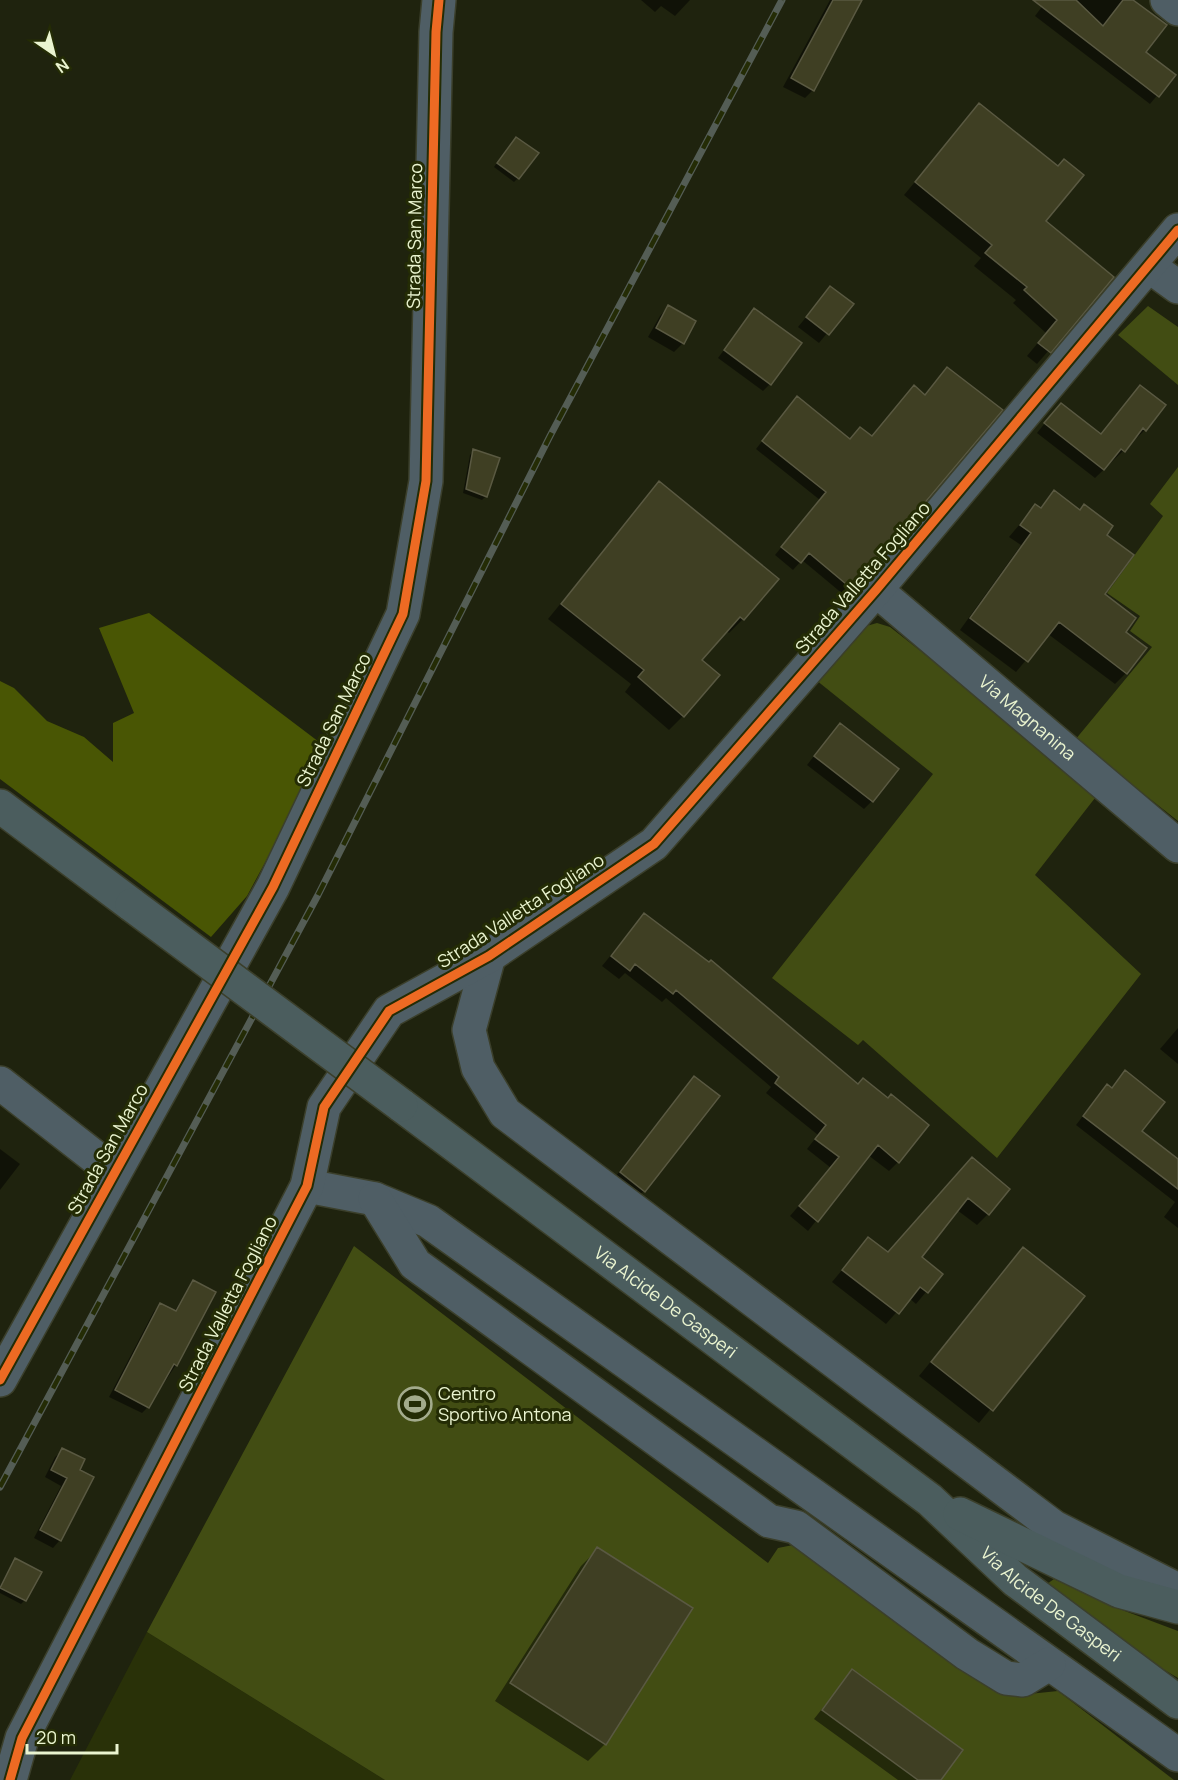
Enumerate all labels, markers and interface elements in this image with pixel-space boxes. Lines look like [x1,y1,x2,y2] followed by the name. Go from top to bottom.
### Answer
[24,24,84,84] north arrow
[52,54,74,79] text: N
[401,163,427,309] street label: Strada San Marco
[789,496,935,659] street label: Strada Valletta Fogliano
[290,649,376,790] street label: Strada San Marco
[974,669,1081,765] street label: Via Magnanina
[432,847,609,973] street label: Strada Valletta Fogliano
[61,1079,153,1218] street label: Strada San Marco
[172,1211,282,1396] street label: Strada Valletta Fogliano
[590,1240,742,1363] street label: Via Alcide De Gasperi
[438,1381,572,1426] place label: Centro Sportivo Antona
[397,1386,433,1422] sports icon: Centro Sportivo Antona
[976,1541,1126,1666] street label: Via Alcide De Gasperi
[27,1717,117,1755] scale bar
[36,1725,76,1749] text: 20 m

